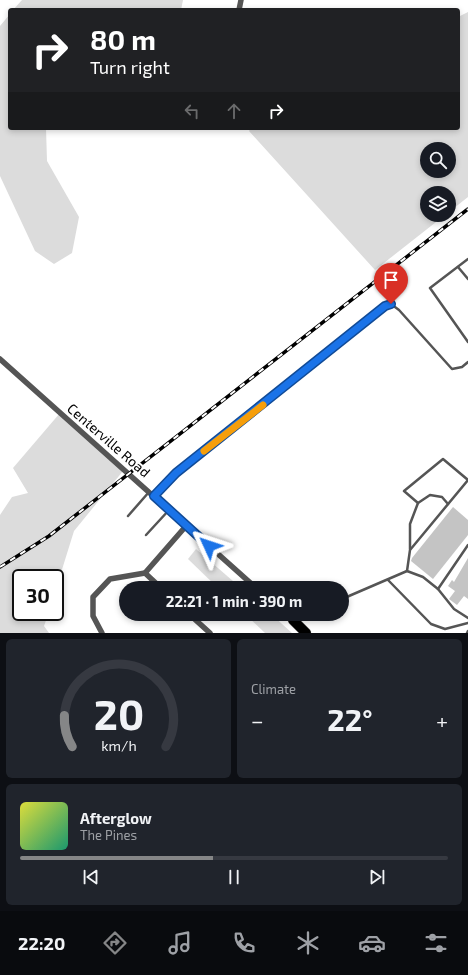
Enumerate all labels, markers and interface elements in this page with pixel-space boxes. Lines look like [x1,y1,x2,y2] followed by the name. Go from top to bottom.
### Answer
[90,22,156,56] text: 80 m
[24,24,76,76] icon: right
[90,56,170,78] text: Turn right
[181,100,203,122] icon: left
[223,100,245,122] icon: ahead
[265,100,287,122] icon: right
[420,142,456,222] map controls
[420,142,456,178] button: search
[420,186,456,222] button: layers
[374,263,408,304] pin
[380,269,402,291] icon: arrive
[64,399,154,481] street label: Centerville Road
[188,525,230,567] position arrow
[12,569,64,621] speed limit sign: 30
[166,592,302,610] text: 22:21 · 1 min · 390 m
[251,681,296,697] text: Climate
[93,687,144,737] text: 20
[327,701,372,737] text: 22°
[251,707,264,733] text: −
[436,707,448,733] text: +
[101,736,136,753] text: km/h
[80,809,152,827] text: Afterglow
[80,827,137,843] text: The Pines
[80,866,102,888] icon: previous
[223,866,245,888] icon: pause
[366,866,388,888] icon: next
[101,929,129,957] icon: directions
[166,929,194,957] icon: music
[230,929,258,957] icon: phone
[294,929,322,957] icon: climate
[358,929,386,957] icon: car
[422,929,450,957] icon: filters
[18,932,65,954] text: 22:20

